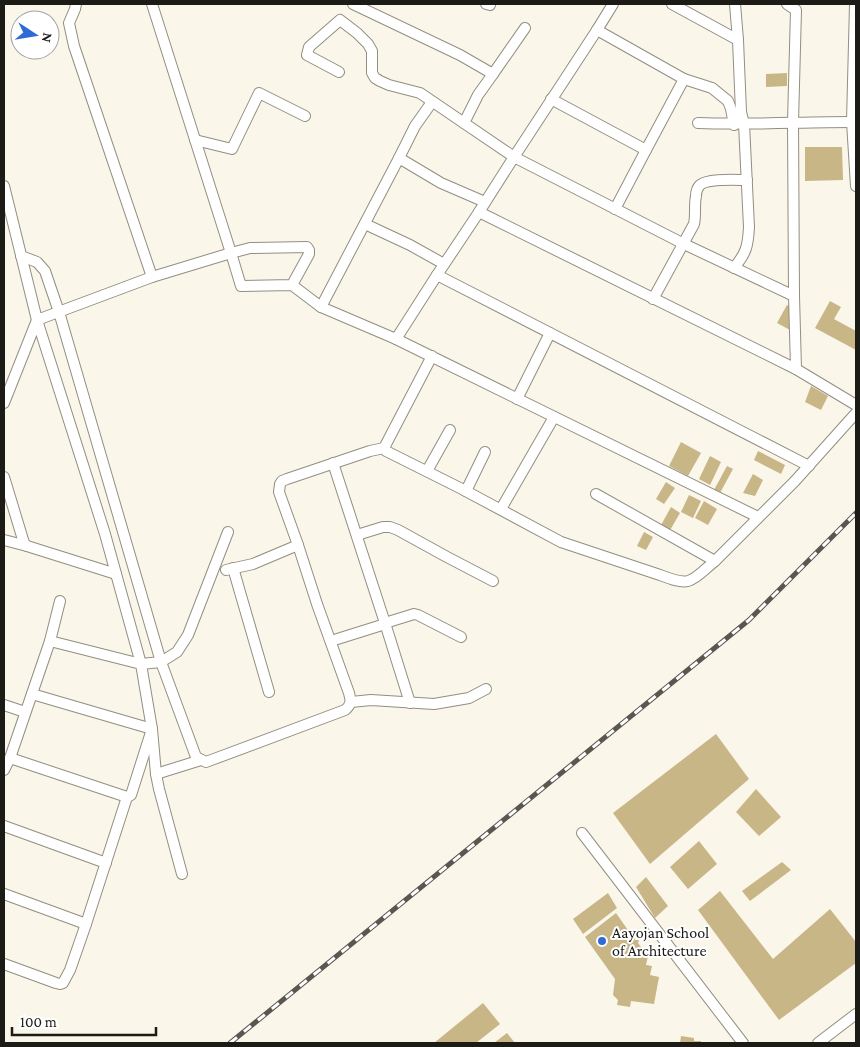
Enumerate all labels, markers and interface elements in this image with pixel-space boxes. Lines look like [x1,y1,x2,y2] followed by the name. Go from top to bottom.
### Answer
[10,10,60,60] north arrow
[39,31,57,44] text: N
[612,924,709,959] place label: Aayojan School of Architecture
[596,935,608,947] marker: Aayojan School of Architecture
[12,1004,156,1036] scale bar
[20,1014,57,1030] text: 100 m

